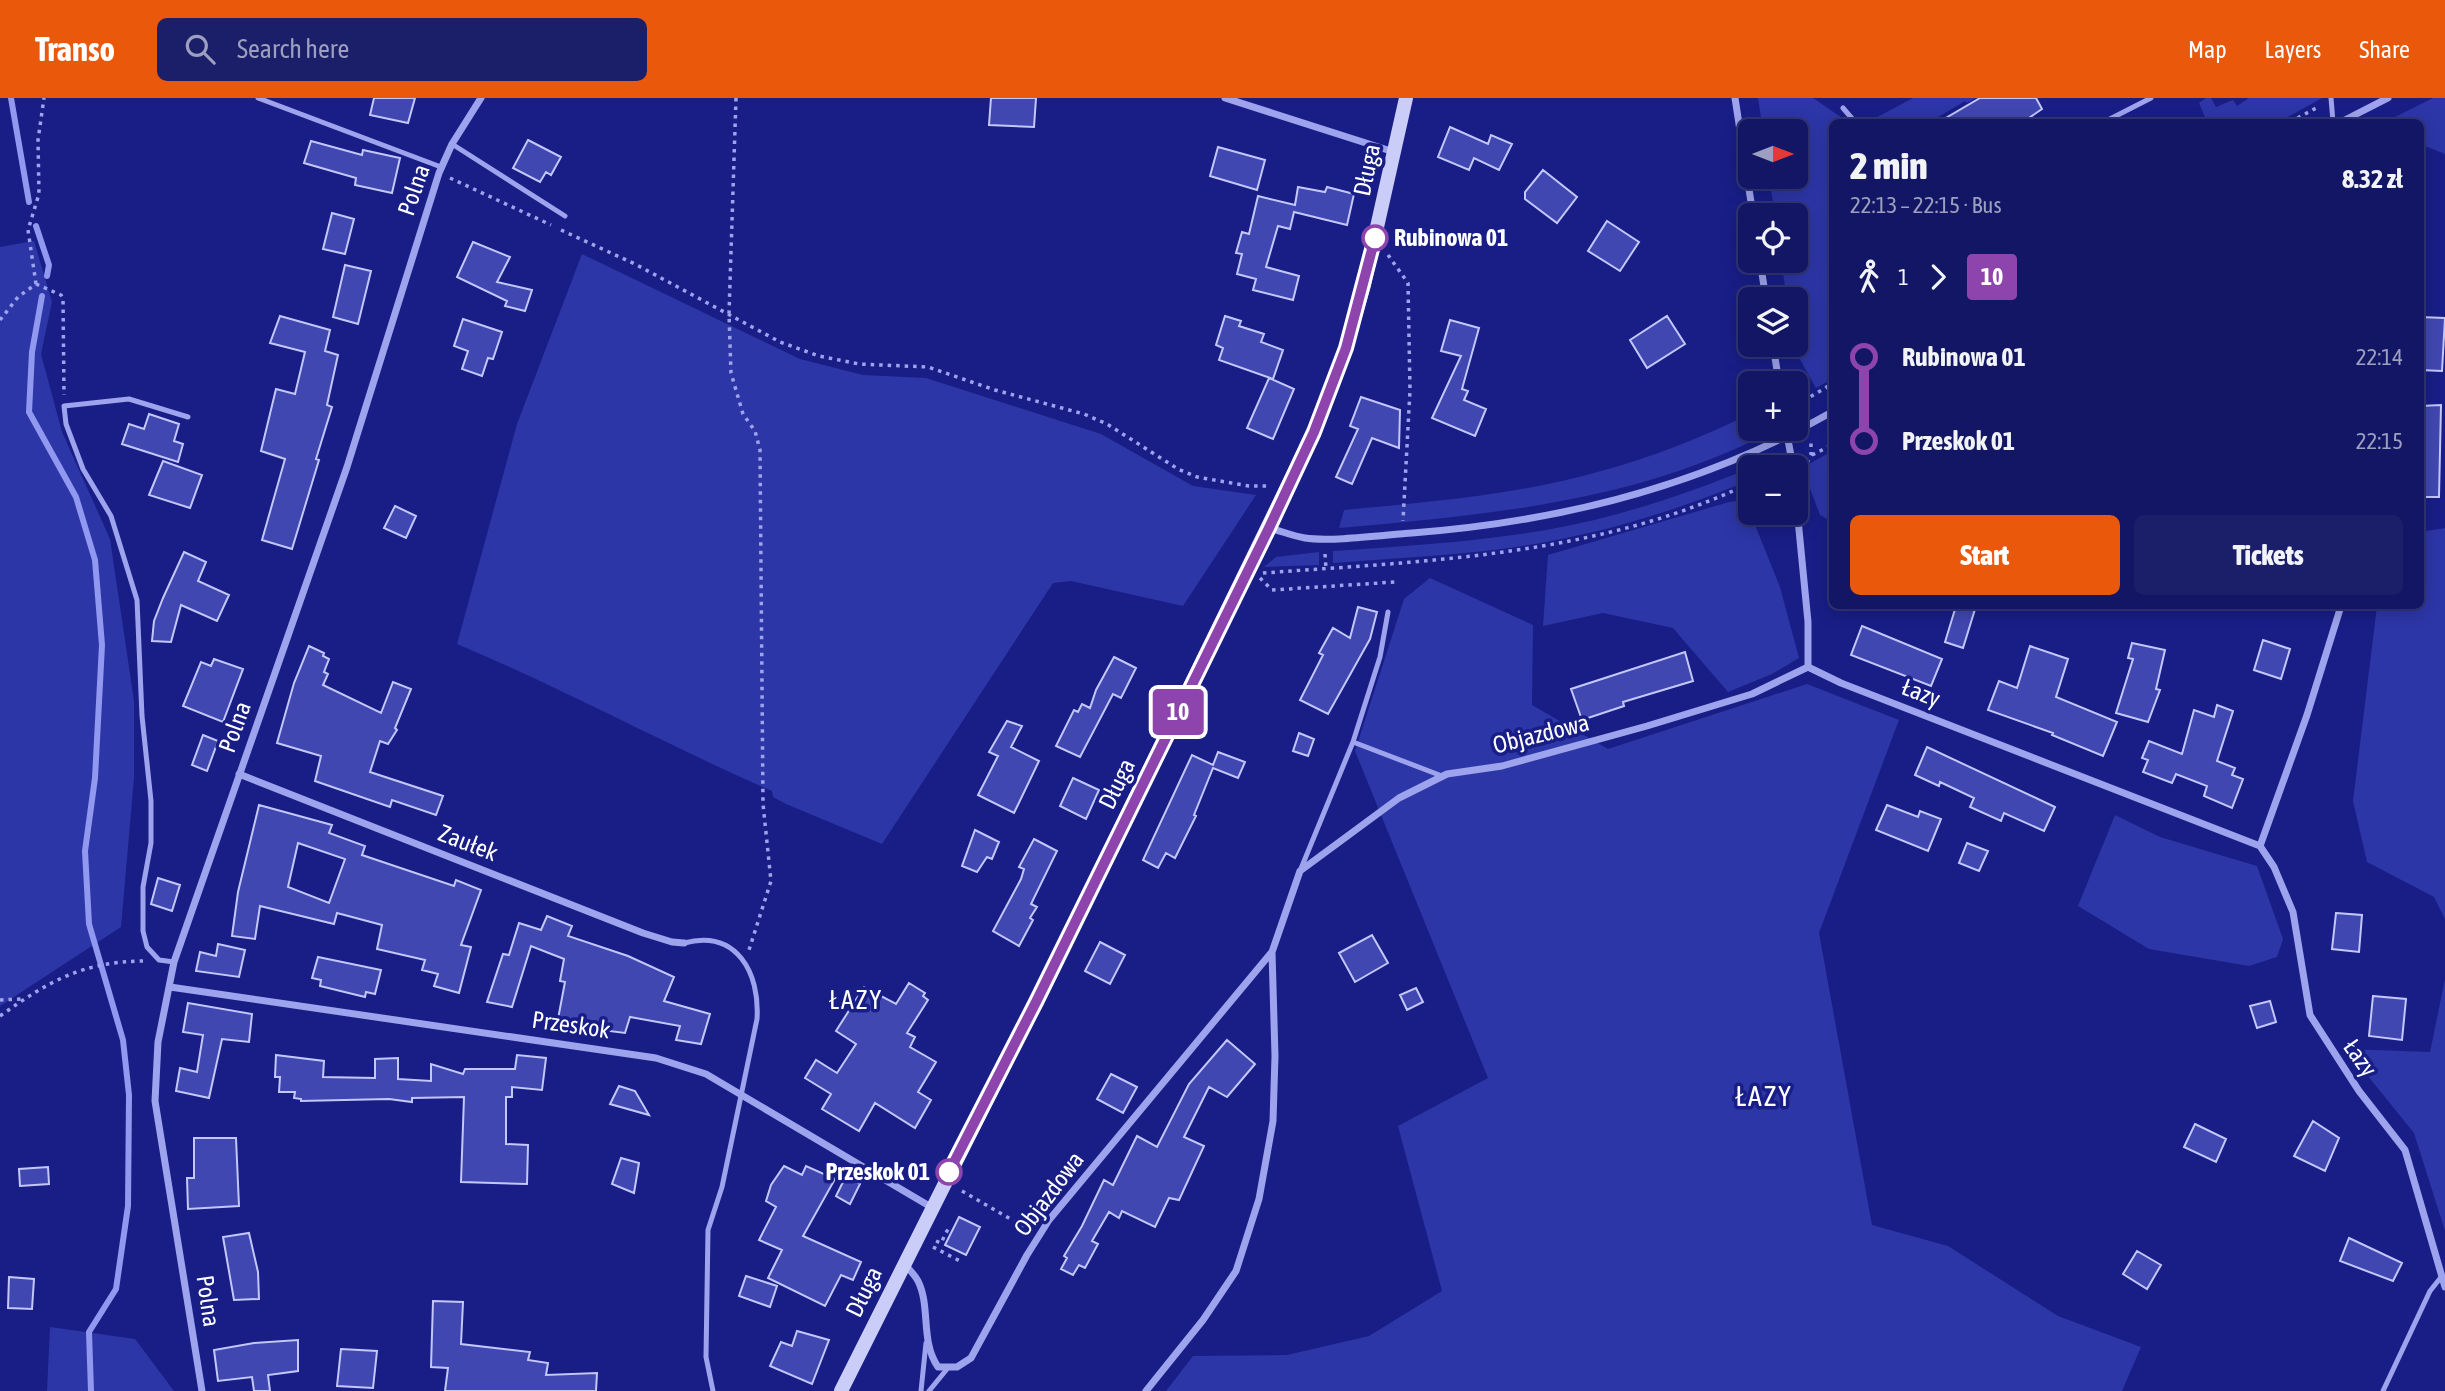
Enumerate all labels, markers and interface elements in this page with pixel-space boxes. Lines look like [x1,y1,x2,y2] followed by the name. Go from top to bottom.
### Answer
[157,18,647,81] search box
[35,30,115,68] text: Transo
[181,30,219,68] icon: search
[237,34,349,64] text: Search here
[2188,36,2227,63] text: Map
[2265,36,2321,63] text: Layers
[2359,36,2410,63] text: Share
[1738,119,1808,189] north arrow
[1738,119,1808,525] map controls
[1348,141,1385,198] street label: Długa
[1850,144,1928,187] text: 2 min
[392,161,435,219] street label: Polna
[2342,164,2403,194] text: 8.32 zł
[1850,192,2002,218] text: 22:13 – 22:15 · Bus
[1738,203,1808,273] button: locate
[1394,224,1508,251] place label: Rubinowa 01
[1362,225,1388,251] marker: Rubinowa 01
[1850,258,1888,296] icon: walk
[1919,258,1957,296] icon: forward
[1981,263,2003,290] text: 10
[1898,264,1909,290] text: 1
[1738,287,1808,357] button: layers
[1902,342,2026,372] text: Rubinowa 01
[2356,344,2403,370] text: 22:14
[1738,371,1808,441] button: +
[1902,426,2015,456] text: Przeskok 01
[2356,428,2403,454] text: 22:15
[1738,455,1808,525] button: −
[1850,515,2120,595] button: Start
[2134,515,2403,595] button: Tickets
[1898,673,1944,712] street label: Łazy
[1146,689,1210,735] line badge: 10
[213,698,256,756] street label: Polna
[1167,698,1189,725] text: 10
[1490,709,1592,758] street label: Objazdowa
[1093,754,1140,813] street label: Długa
[435,819,502,866] street label: Zaułek
[829,985,883,1015] district label: ŁAZY
[530,1006,612,1043] street label: Przeskok
[2338,1034,2383,1082] street label: Łazy
[1735,1080,1793,1112] district label: ŁAZY
[1008,1146,1089,1241] street label: Objazdowa
[826,1158,930,1185] place label: Przeskok 01
[936,1159,962,1185] marker: Przeskok 01
[840,1262,887,1321] street label: Długa
[192,1273,225,1329] street label: Polna

